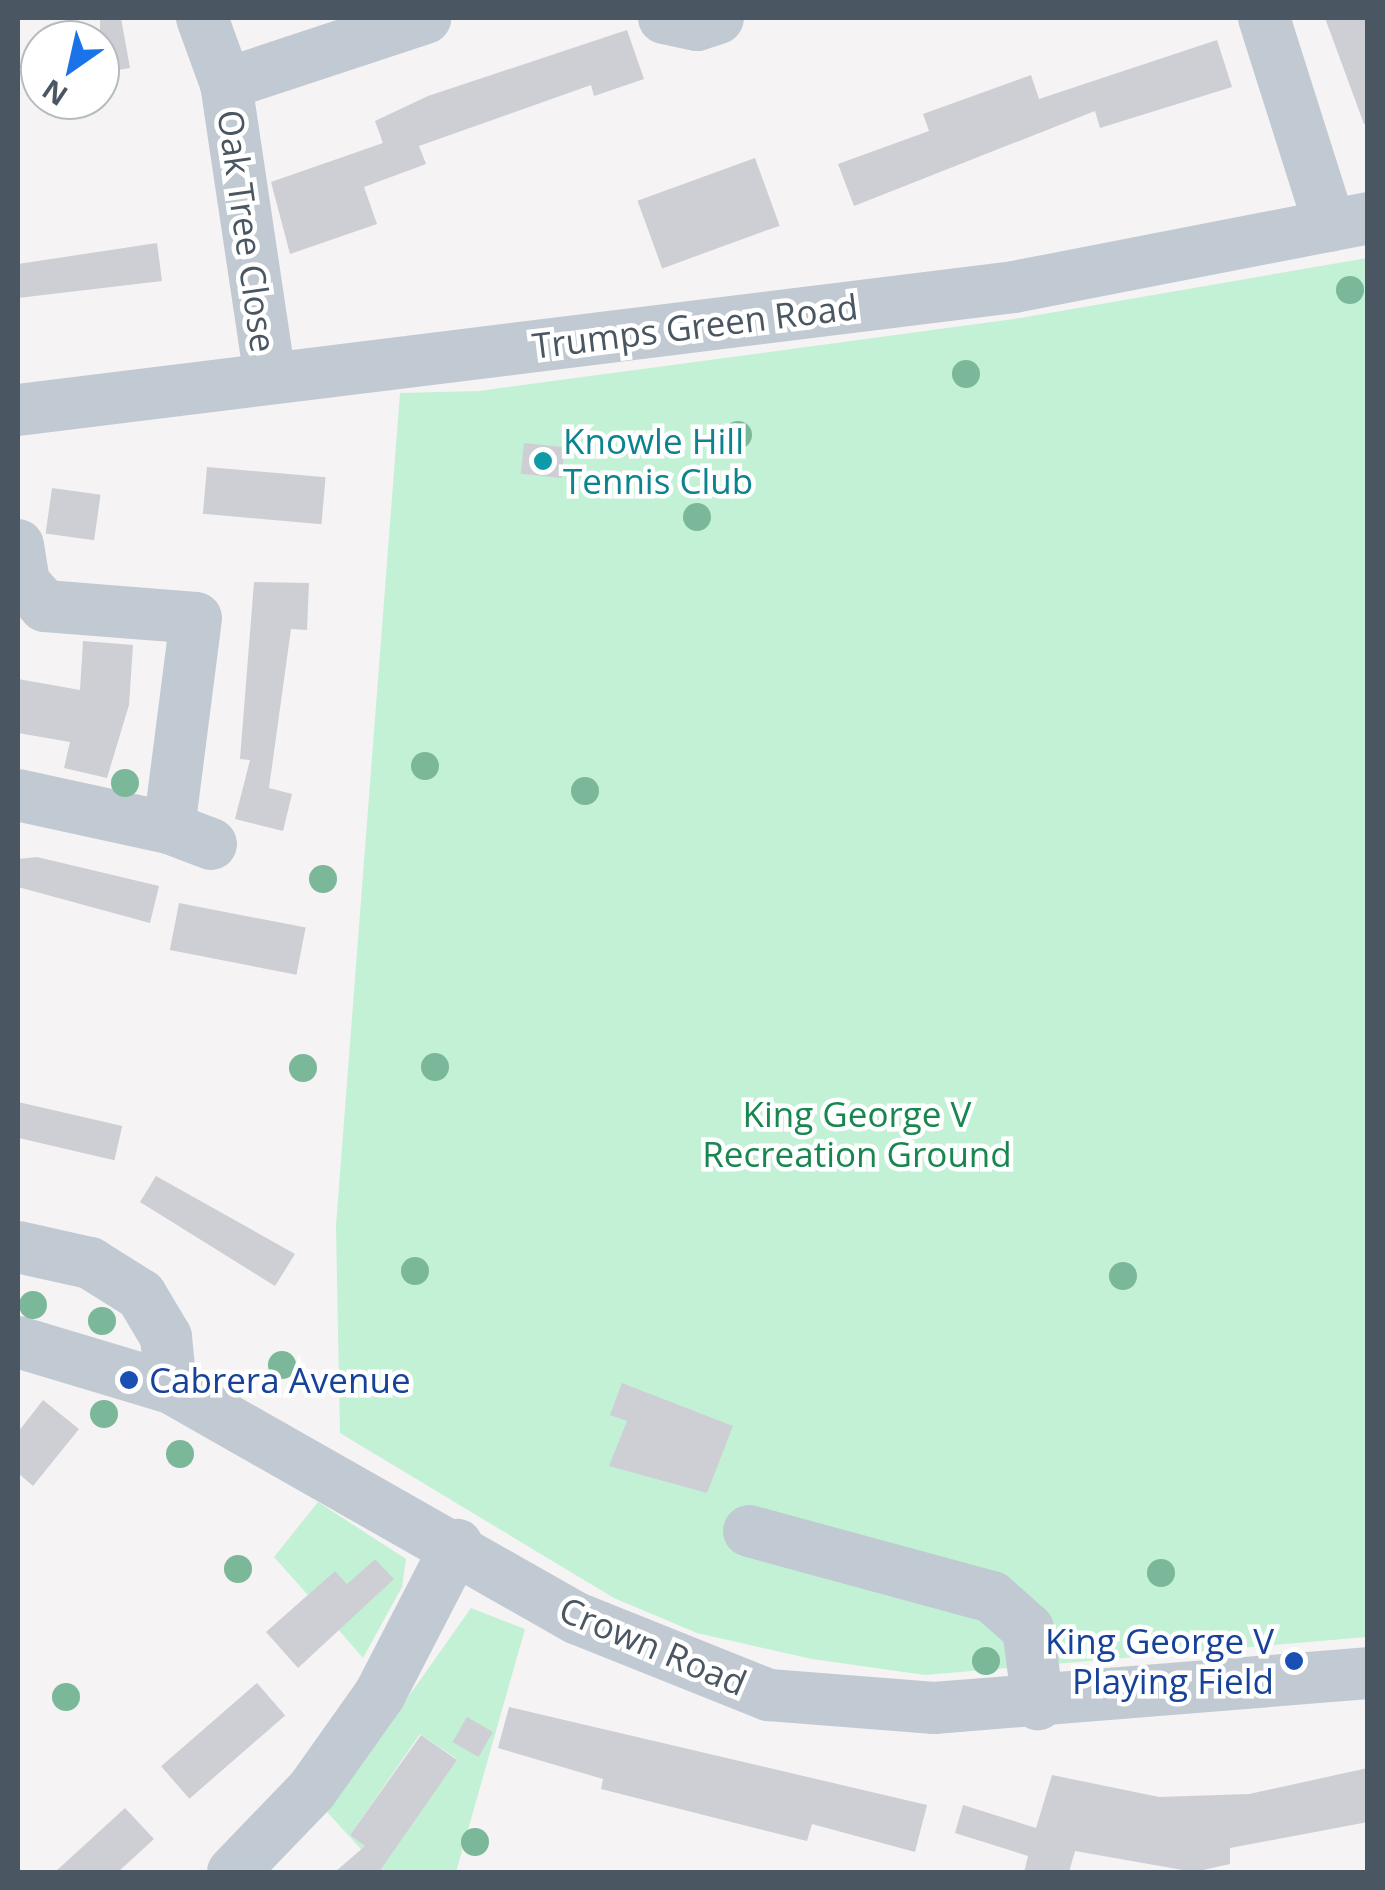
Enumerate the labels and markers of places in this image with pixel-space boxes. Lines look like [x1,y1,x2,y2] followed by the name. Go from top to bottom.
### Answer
[563,420,753,502] place label: Knowle Hill Tennis Club
[532,450,554,472] marker: Knowle Hill Tennis Club
[149,1359,411,1401] place label: Cabrera Avenue
[118,1369,140,1391] marker: Cabrera Avenue
[1045,1620,1274,1702] place label: King George V Playing Field
[1283,1650,1305,1672] marker: King George V Playing Field

